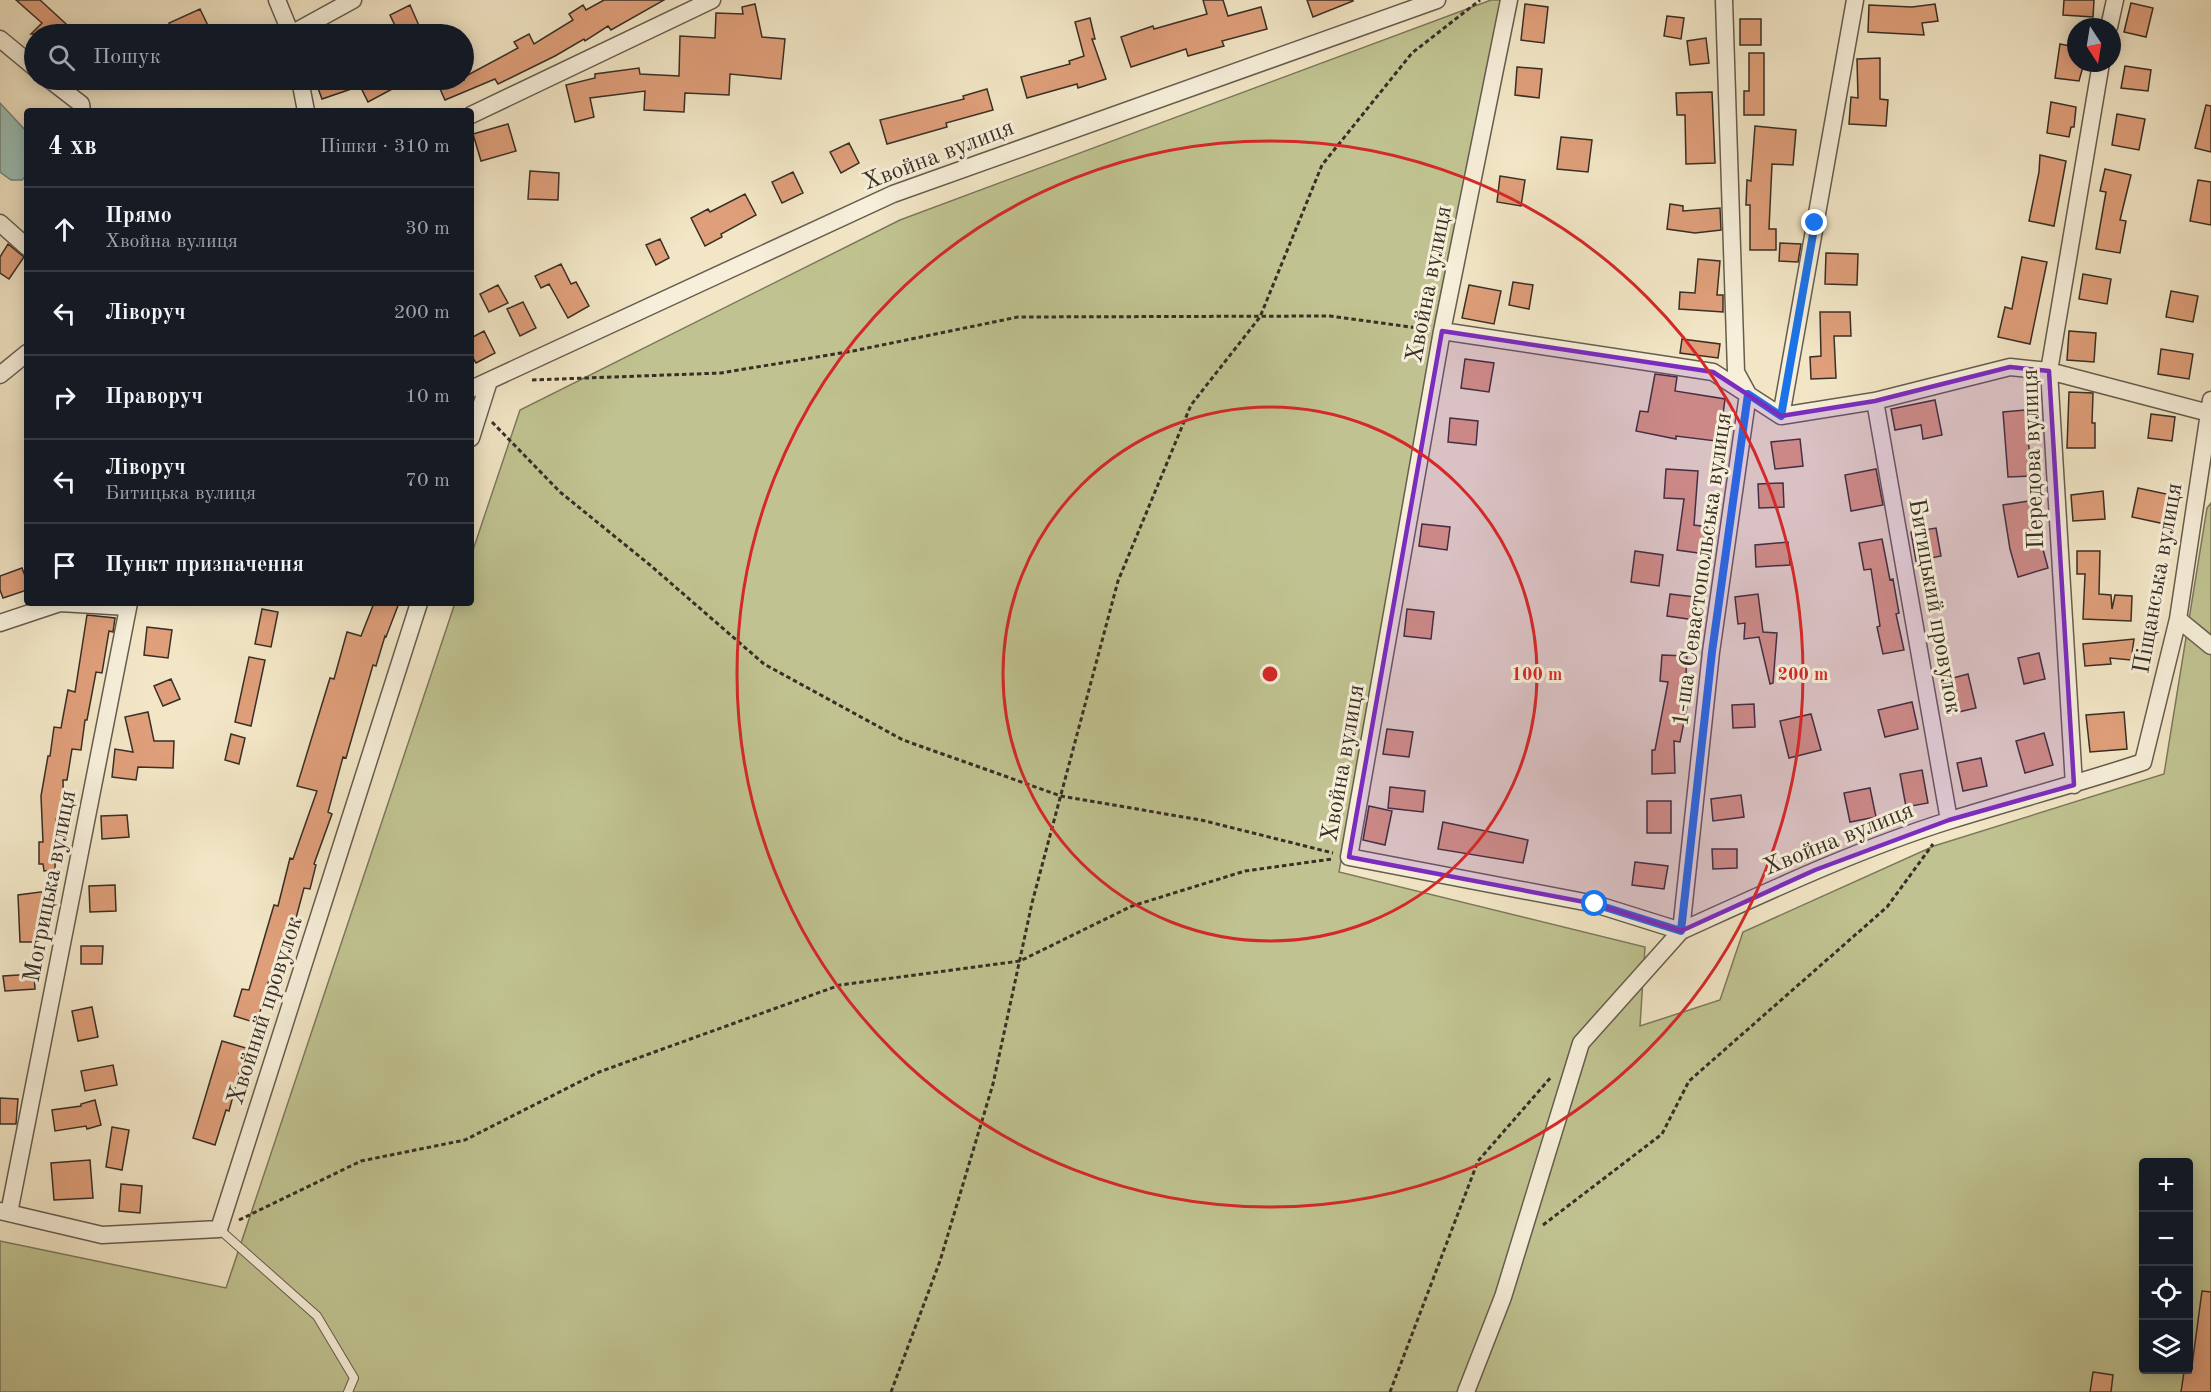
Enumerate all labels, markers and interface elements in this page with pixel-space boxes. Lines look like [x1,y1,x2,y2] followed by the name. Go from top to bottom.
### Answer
[2067,18,2121,72] north arrow
[24,24,474,90] search box
[45,41,78,74] icon: search
[93,46,161,68] text: Пошук
[860,116,1018,196] street label: Хвойна вулиця
[48,134,97,160] text: 4 хв
[320,137,450,157] text: Пішки · 310 m
[1403,204,1457,365] street label: Хвойна вулиця
[105,205,172,227] text: Прямо
[1801,209,1827,235] route end
[48,213,81,246] icon: ahead
[405,219,450,239] text: 30 m
[105,232,238,252] text: Хвойна вулиця
[48,297,81,330] icon: left
[105,302,186,324] text: Ліворуч
[394,303,450,323] text: 200 m
[2019,368,2049,550] street label: Передова вулиця
[48,381,81,414] icon: right
[105,386,203,408] text: Праворуч
[405,387,450,407] text: 10 m
[1669,411,1737,728] street label: 1-ша Севастопольська вулиця
[105,457,186,479] text: Ліворуч
[48,465,81,498] icon: left
[405,471,450,491] text: 70 m
[2130,481,2188,676] street label: Піщанська вулиця
[105,484,256,504] text: Битицька вулиця
[1903,497,1965,716] street label: Битицький провулок
[48,549,81,582] icon: arrive
[105,554,304,576] text: Пункт призначення
[1260,664,1280,684] centre of rings
[1512,666,1562,684] text: 100 m
[1778,666,1828,684] text: 200 m
[1318,683,1370,844] street label: Хвойна вулиця
[21,788,81,984] street label: Могрицька вулиця
[1760,799,1917,881] street label: Хвойна вулиця
[1581,890,1607,916] route start
[224,913,308,1108] street label: Хвойний провулок
[2139,1158,2193,1374] map controls
[2139,1158,2193,1212] button: +
[2139,1212,2193,1266] button: −
[2139,1266,2193,1320] button: locate
[2139,1320,2193,1374] button: layers

